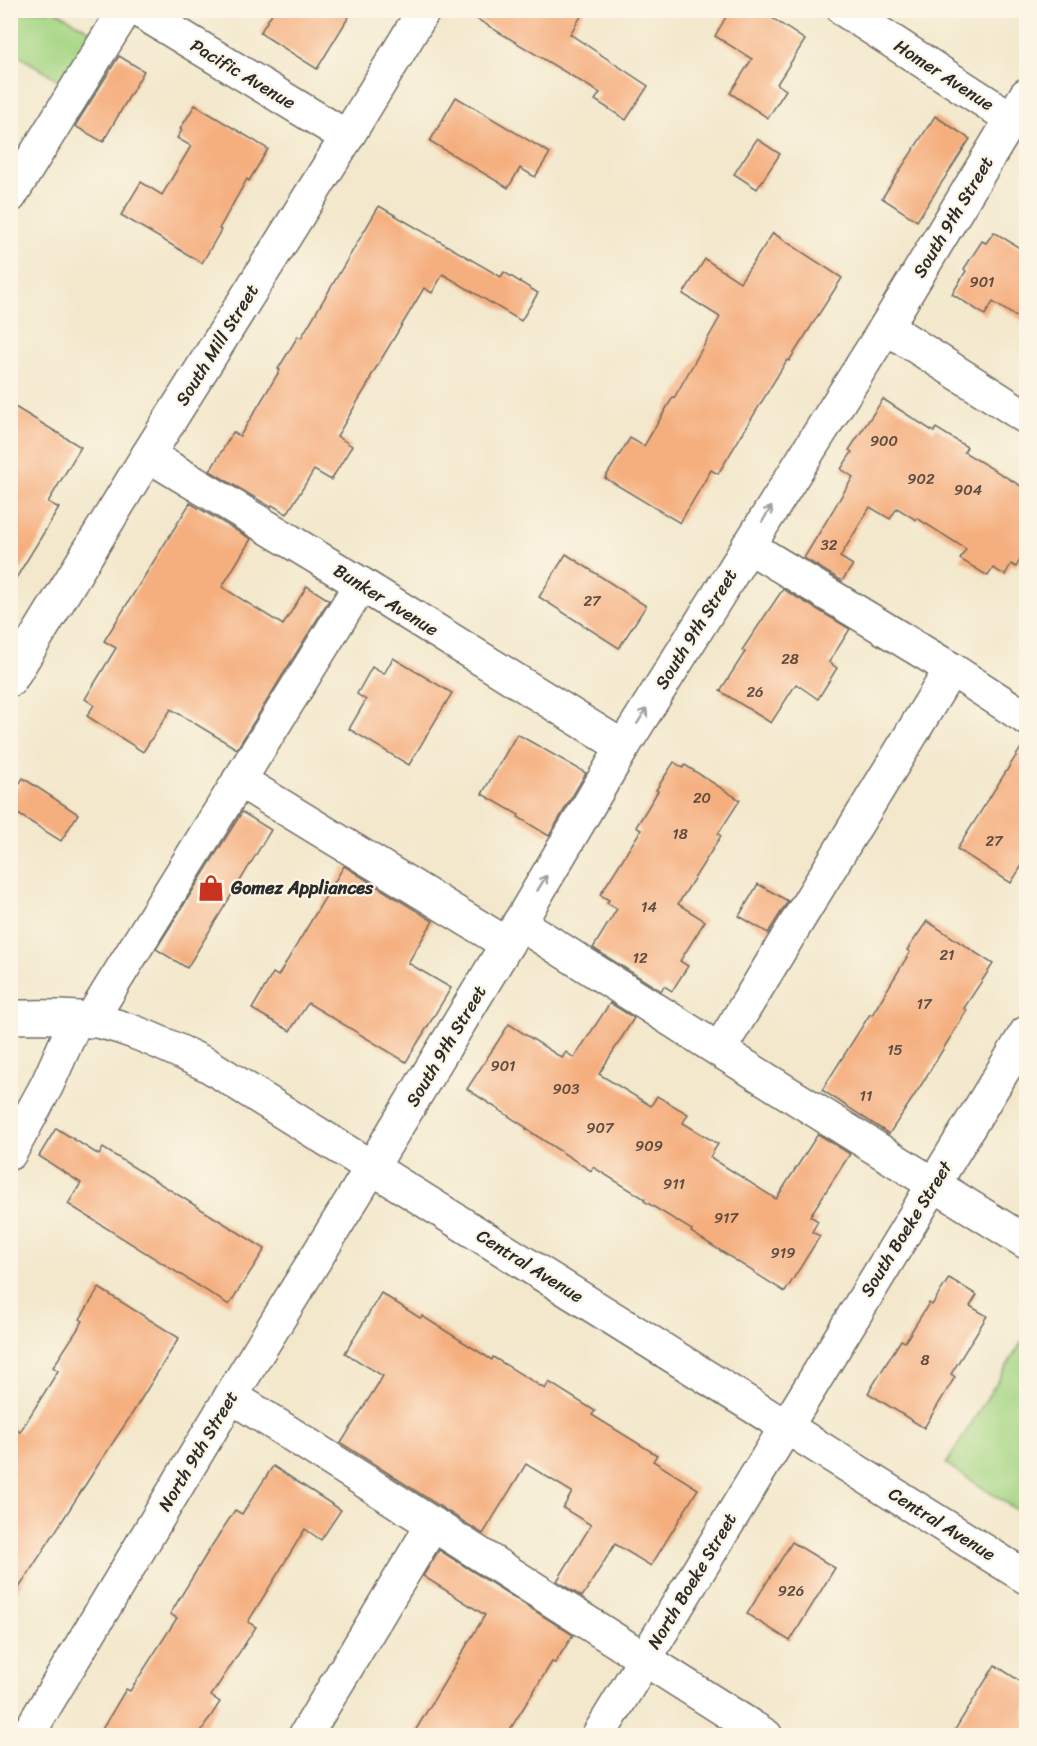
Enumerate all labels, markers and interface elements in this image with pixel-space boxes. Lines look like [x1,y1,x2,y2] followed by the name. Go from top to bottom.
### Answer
[184,30,302,118] street label: Pacific Avenue
[887,30,1001,120] street label: Homer Avenue
[904,150,1002,284] street label: South 9th Street
[969,269,995,295] house number: 901
[167,278,267,412] street label: South Mill Street
[870,428,898,454] house number: 900
[907,466,935,492] house number: 902
[954,477,982,503] house number: 904
[762,506,774,523] one-way arrow
[821,532,838,558] house number: 32
[327,555,445,645] street label: Bunker Avenue
[646,562,746,696] street label: South 9th Street
[583,588,602,614] house number: 27
[781,646,799,672] house number: 28
[746,679,764,705] house number: 26
[637,708,649,725] one-way arrow
[693,785,711,811] house number: 20
[672,821,688,847] house number: 18
[985,828,1004,854] house number: 27
[230,872,374,904] place label: Gomez Appliances
[196,873,226,903] shop icon: Gomez Appliances
[537,875,549,892] one-way arrow
[641,894,657,920] house number: 14
[939,942,955,968] house number: 21
[632,945,648,971] house number: 12
[397,979,495,1113] street label: South 9th Street
[916,991,933,1017] house number: 17
[887,1037,903,1063] house number: 15
[490,1053,516,1079] house number: 901
[553,1076,579,1102] house number: 903
[860,1083,872,1109] house number: 11
[586,1115,615,1141] house number: 907
[635,1133,663,1159] house number: 909
[851,1154,961,1303] street label: South Boeke Street
[663,1171,685,1197] house number: 911
[714,1205,740,1231] house number: 917
[470,1220,590,1312] street label: Central Avenue
[771,1240,795,1266] house number: 919
[920,1347,930,1373] house number: 8
[149,1384,247,1518] street label: North 9th Street
[882,1478,1002,1570] street label: Central Avenue
[639,1506,746,1655] street label: North Boeke Street
[778,1578,804,1604] house number: 926

